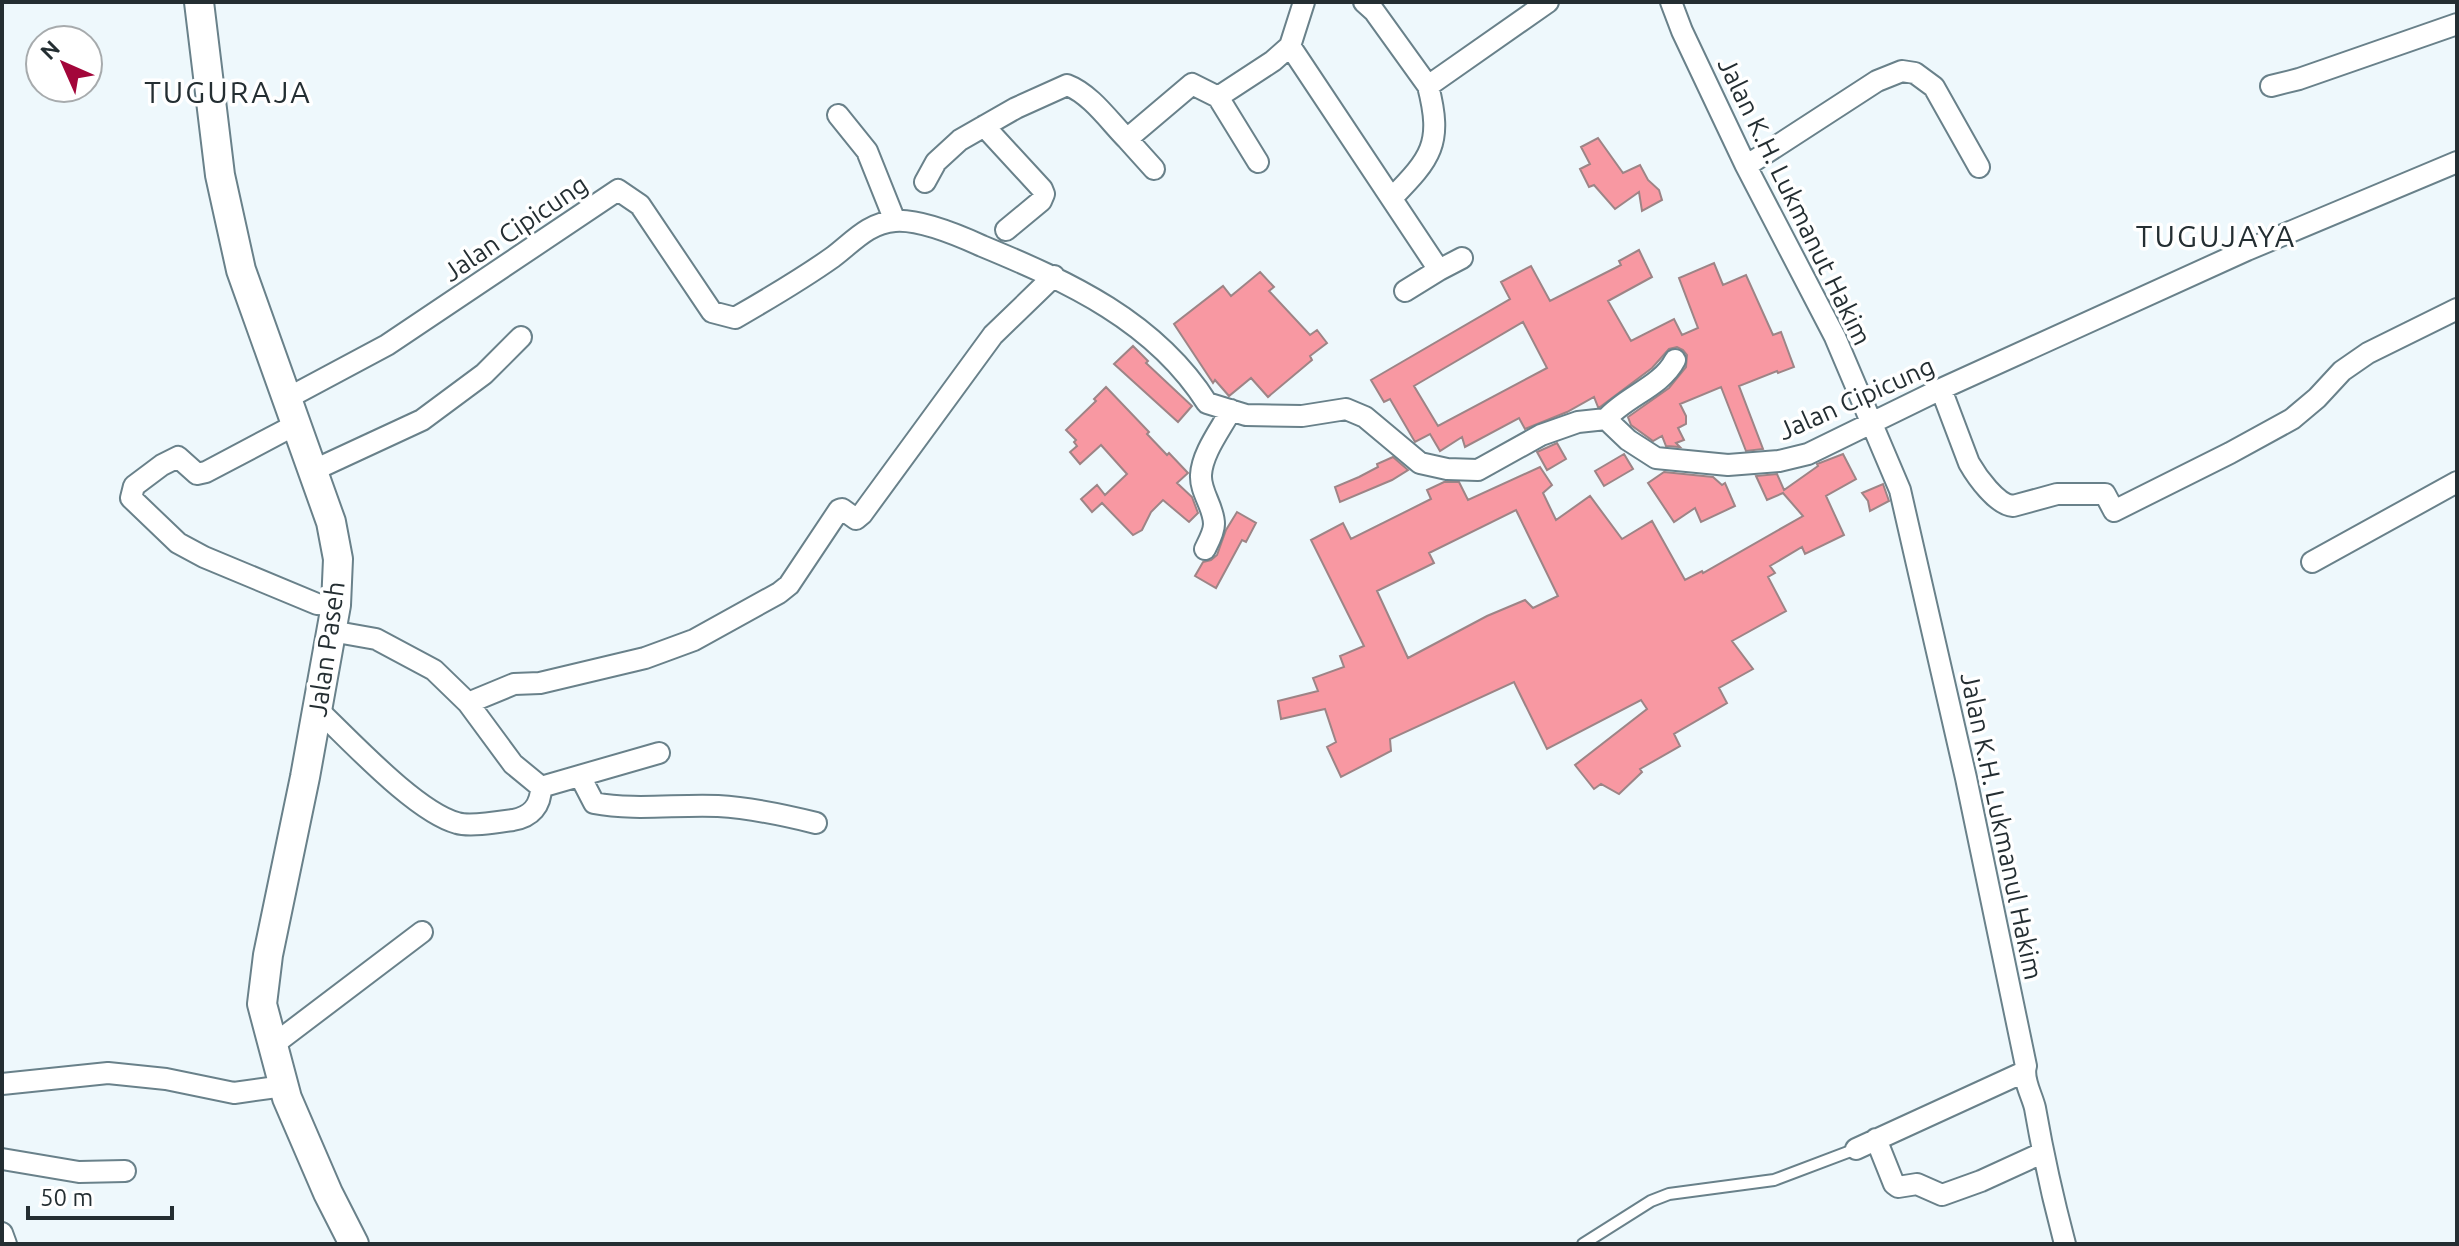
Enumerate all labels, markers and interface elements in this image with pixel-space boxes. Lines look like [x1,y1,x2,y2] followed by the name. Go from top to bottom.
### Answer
[24,24,104,104] north arrow
[35,35,64,64] text: N
[1713,52,1877,350] street label: Jalan K.H. Lukmanut Hakim
[144,75,312,109] district label: TUGURAJA
[437,169,593,287] street label: Jalan Cipicung
[2136,219,2296,253] district label: TUGUJAYA
[1774,351,1938,445] street label: Jalan Cipicung
[302,579,350,719] street label: Jalan Paseh
[1955,670,2049,982] street label: Jalan K.H. Lukmanul Hakim
[28,1170,172,1220] scale bar
[40,1184,93,1211] text: 50 m

